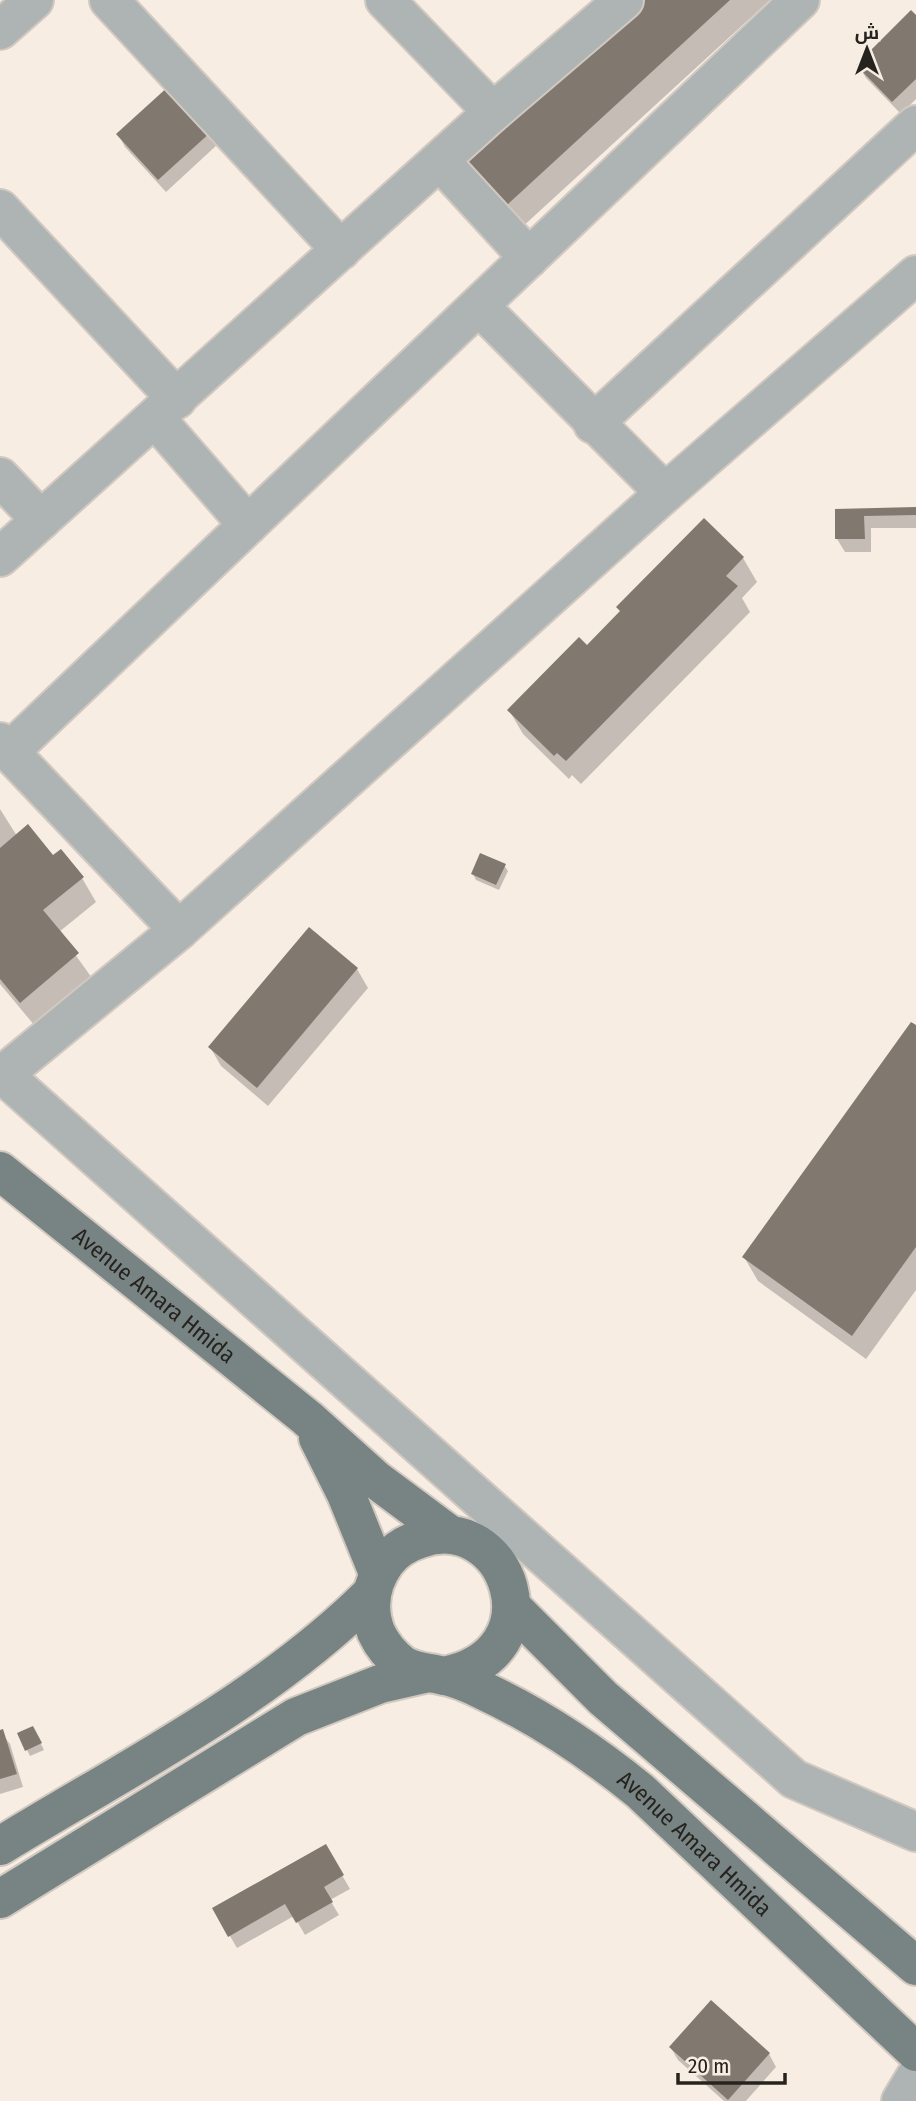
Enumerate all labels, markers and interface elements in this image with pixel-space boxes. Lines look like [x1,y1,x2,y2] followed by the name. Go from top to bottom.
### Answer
[832,14,902,84] north arrow
[855,21,879,44] text: ش
[67,1221,241,1369] street label: Avenue Amara Hmida
[612,1765,777,1922] street label: Avenue Amara Hmida
[678,2042,785,2086] scale bar
[688,2053,729,2079] text: 20 m

